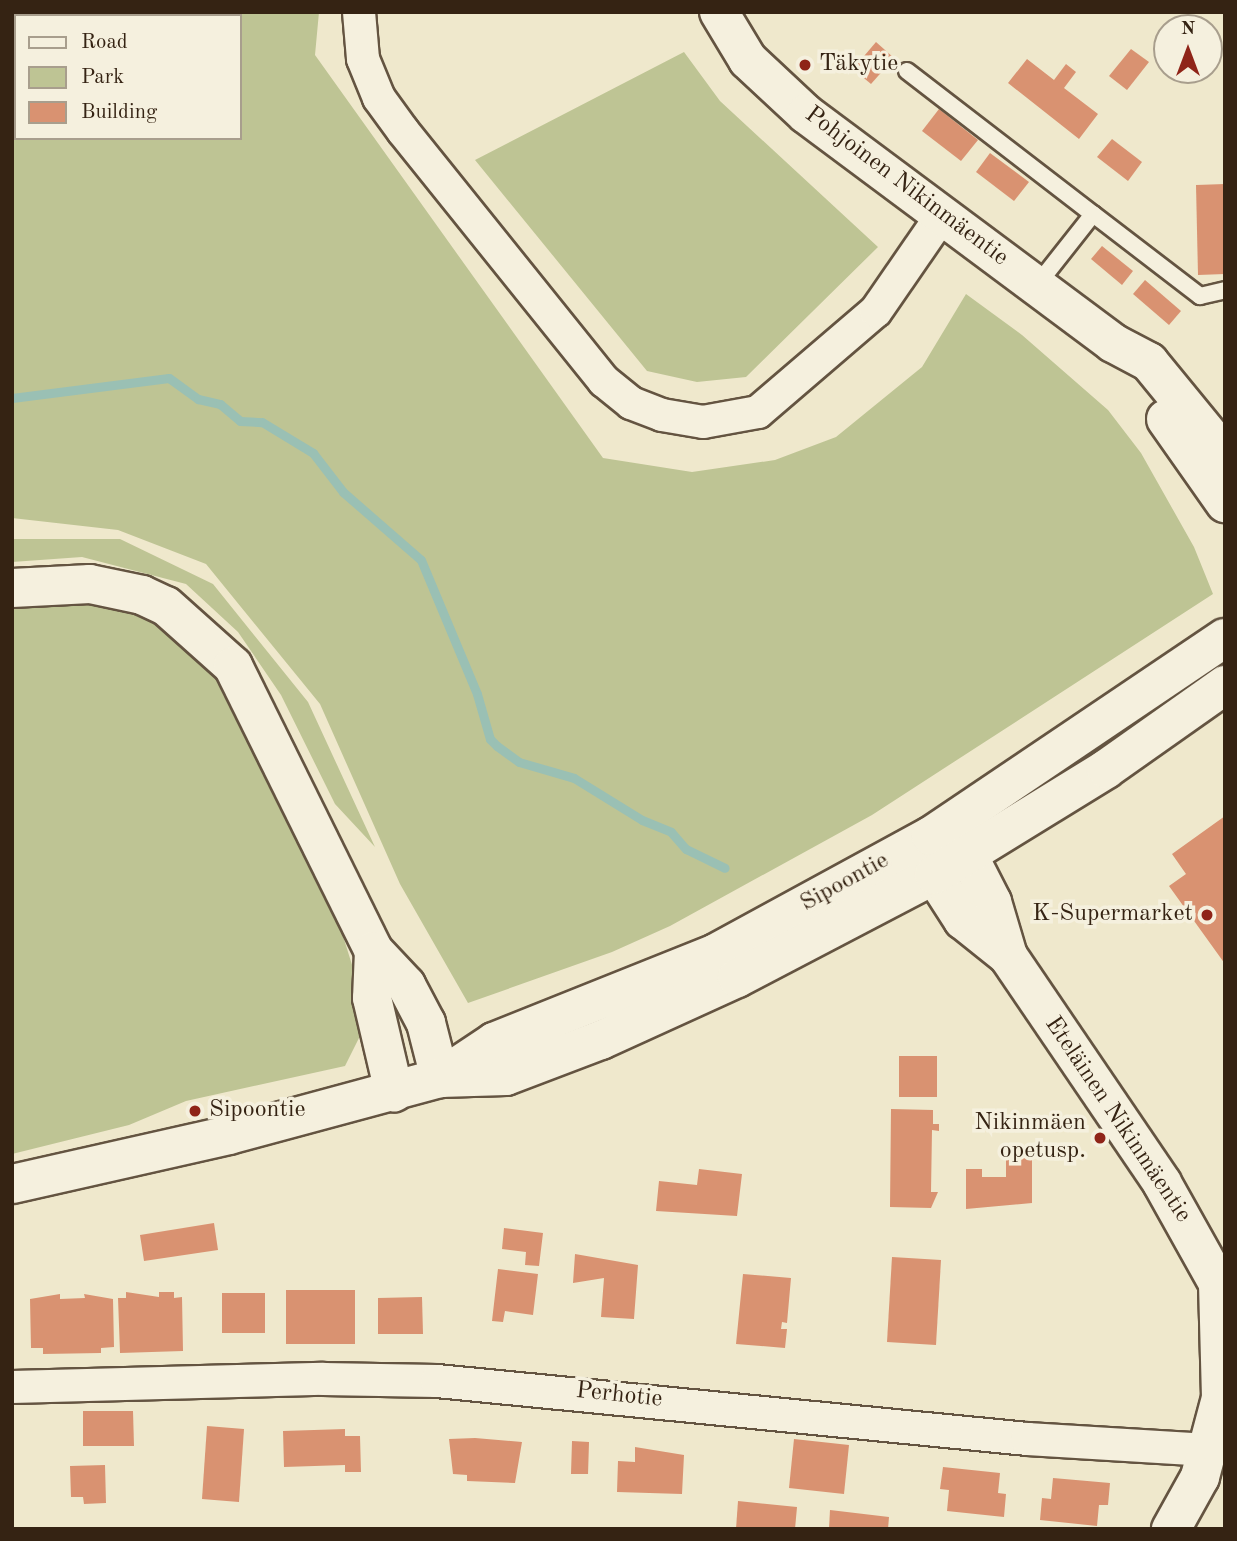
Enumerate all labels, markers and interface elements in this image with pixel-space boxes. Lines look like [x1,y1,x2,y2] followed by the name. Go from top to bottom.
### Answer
[14,14,242,140] legend
[1153,14,1223,84] north arrow
[1181,20,1195,39] text: N
[81,32,128,53] text: Road
[819,51,898,79] place label: Täkytie
[797,57,813,73] marker: Täkytie
[81,67,124,88] text: Park
[799,101,1013,273] street label: Pohjoinen Nikinmäentie
[81,102,157,123] text: Building
[796,847,894,919] street label: Sipoontie
[1032,901,1193,929] place label: K-Supermarket
[1199,907,1215,923] marker: K-Supermarket
[1037,1012,1197,1228] street label: Eteläinen Nikinmäentie
[209,1097,305,1125] place label: Sipoontie
[187,1103,203,1119] marker: Sipoontie
[974,1110,1086,1166] place label: Nikinmäen opetusp.
[1092,1130,1108,1146] marker: Nikinmäen opetusp.
[574,1377,664,1415] street label: Perhotie

